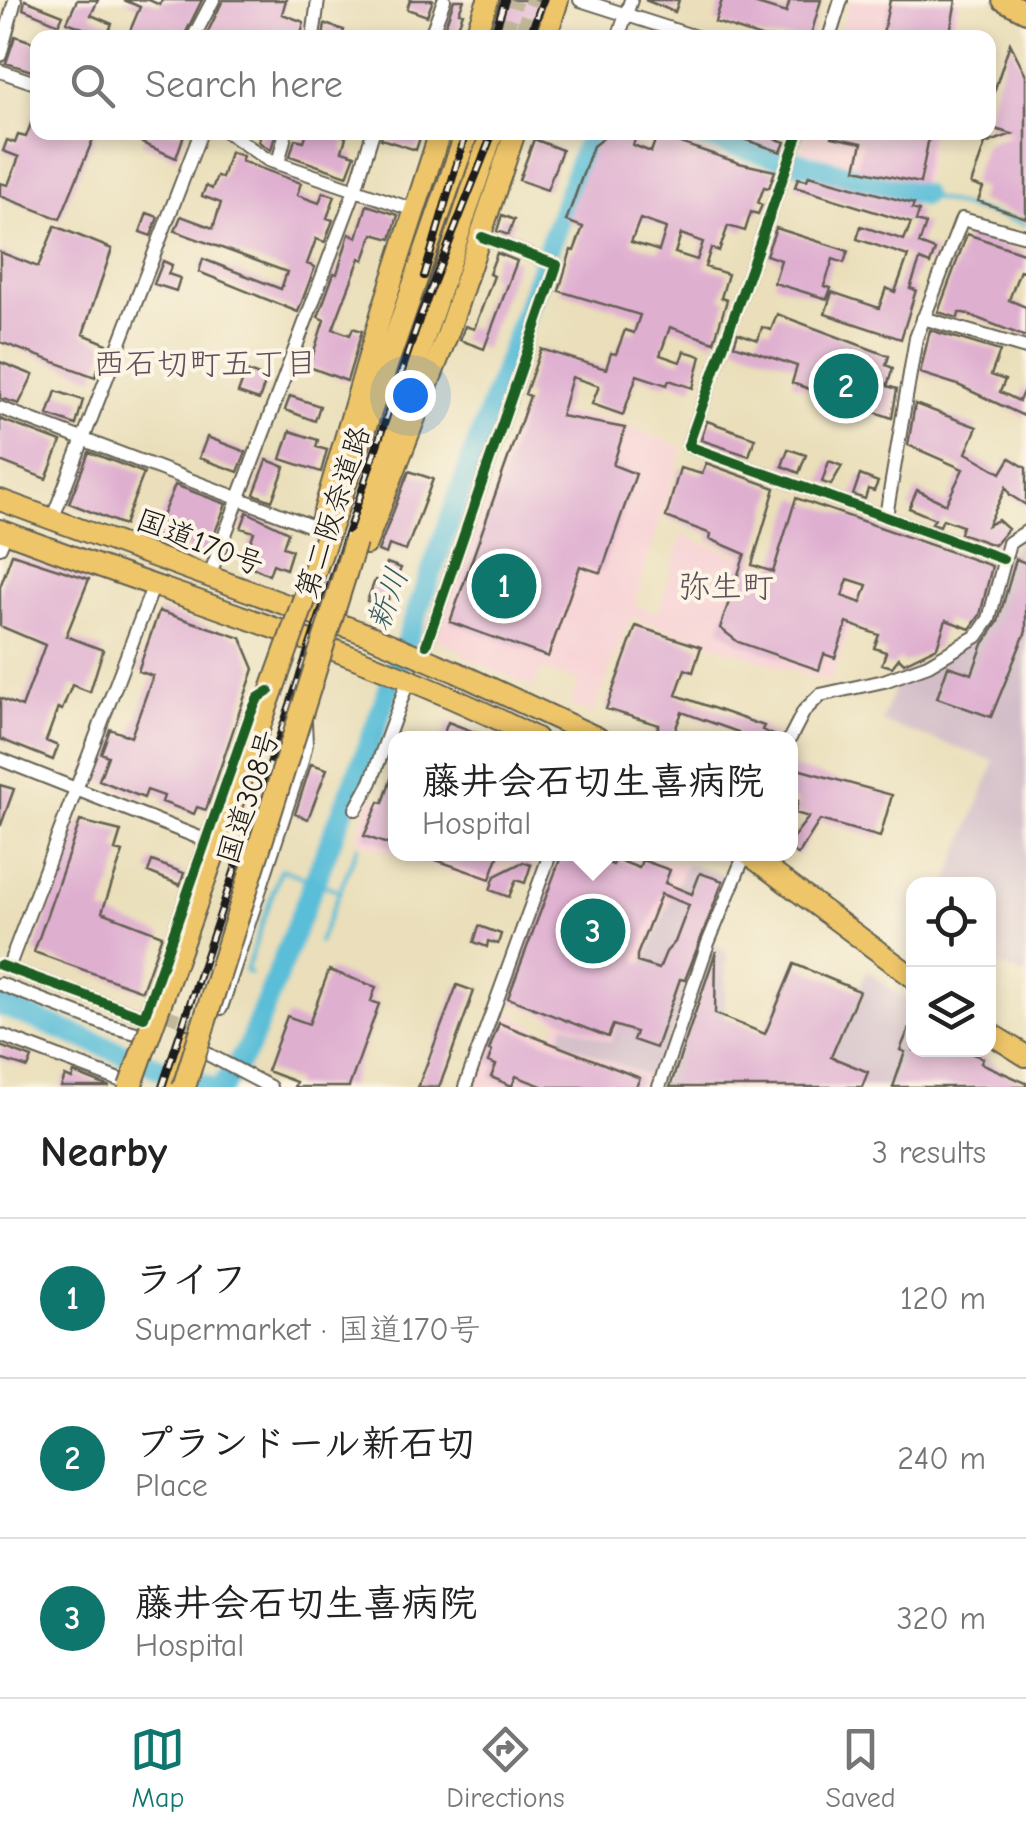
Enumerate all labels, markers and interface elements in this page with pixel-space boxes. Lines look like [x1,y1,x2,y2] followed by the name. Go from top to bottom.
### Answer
[30,30,996,140] search box
[65,58,120,113] icon: search
[145,63,343,107] text: Search here
[93,345,317,382] district label: 西石切町五丁目
[814,348,878,424] pin: 2
[385,370,436,421] your location
[289,421,378,603] street label: 第二阪奈道路
[131,502,269,583] street label: 国道170号
[472,548,536,624] pin: 1
[359,563,416,636] water label: 新川
[678,568,774,605] district label: 弥生町
[210,726,287,869] street label: 国道308号
[388,731,798,861] popup
[422,760,764,804] text: 藤井会石切生喜病院
[422,805,531,842] text: Hospital
[906,877,996,1057] map controls
[906,877,996,967] button: locate
[560,894,626,968] pin: 3
[906,967,996,1057] button: layers
[40,1128,167,1177] text: Nearby
[872,1134,986,1171] text: 3 results
[135,1258,248,1302] text: ライフ
[66,1280,79,1317] text: 1
[900,1280,986,1317] text: 120 m
[135,1311,481,1348] text: Supermarket · 国道170号
[135,1422,475,1466] text: プランドール新石切
[65,1440,80,1477] text: 2
[897,1440,986,1477] text: 240 m
[135,1467,208,1504] text: Place
[135,1582,477,1626] text: 藤井会石切生喜病院
[65,1600,80,1637] text: 3
[896,1600,986,1637] text: 320 m
[135,1627,244,1664] text: Hospital
[130,1722,185,1814] tab: Map
[446,1722,565,1814] tab: Directions
[826,1722,896,1814] tab: Saved

